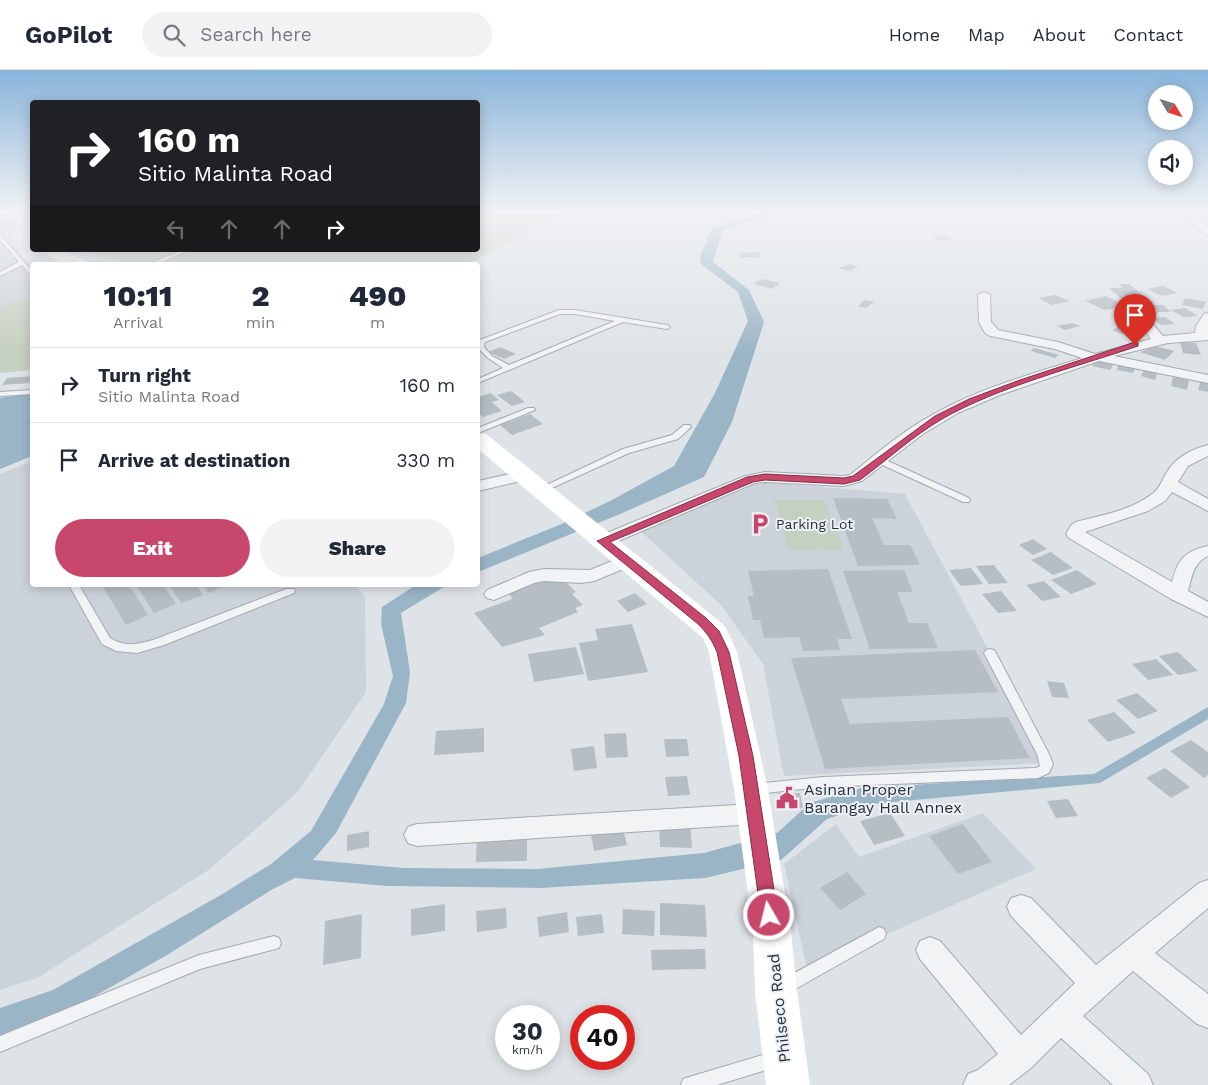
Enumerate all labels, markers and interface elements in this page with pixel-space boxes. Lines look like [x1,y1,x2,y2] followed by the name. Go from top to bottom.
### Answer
[142,12,492,57] search box
[25,21,112,49] text: GoPilot
[160,21,188,49] icon: search
[200,23,312,46] text: Search here
[889,24,940,45] text: Home
[968,24,1005,45] text: Map
[1033,24,1085,45] text: About
[1113,24,1183,45] text: Contact
[1148,85,1192,130] north arrow
[1148,85,1193,185] map controls
[138,119,240,161] text: 160 m
[55,120,120,185] icon: right
[1148,140,1193,185] button: sound
[138,161,333,186] text: Sitio Malinta Road
[162,215,190,243] icon: left
[215,215,243,243] icon: ahead
[268,215,296,243] icon: ahead
[321,215,349,243] icon: right
[104,278,172,313] text: 10:11
[251,278,270,313] text: 2
[349,278,407,313] text: 490
[1114,294,1156,345] pin
[1121,301,1149,329] icon: arrive
[113,313,163,332] text: Arrival
[246,313,275,332] text: min
[370,313,385,332] text: m
[98,364,191,387] text: Turn right
[55,371,83,399] icon: right
[400,374,455,397] text: 160 m
[98,387,240,406] text: Sitio Malinta Road
[55,446,83,474] icon: arrive
[98,449,290,472] text: Arrive at destination
[396,449,455,472] text: 330 m
[747,511,773,537] parking icon: Parking Lot
[776,516,853,532] place label: Parking Lot
[55,519,250,577] button: Exit
[260,519,455,577] button: Share
[804,780,962,817] place label: Asinan Proper Barangay Hall Annex
[774,785,800,811] public building icon: Asinan Proper Barangay Hall Annex
[742,888,794,940] position arrow
[764,953,794,1063] street label: Philseco Road
[570,1005,635,1070] speed limit sign: 40
[512,1017,543,1046] text: 30
[512,1043,543,1057] text: km/h

